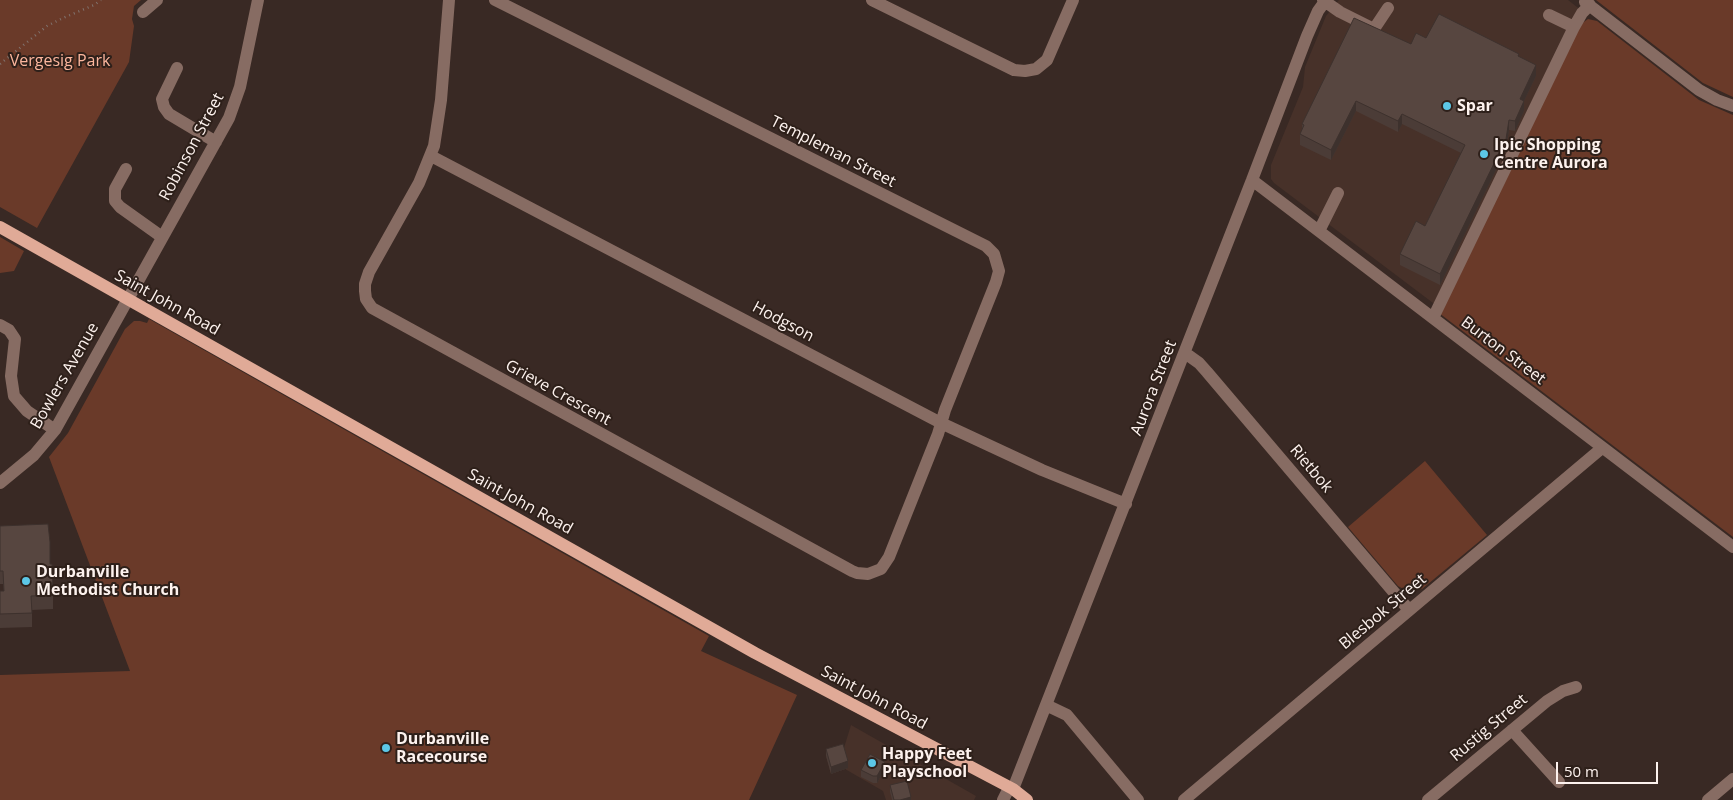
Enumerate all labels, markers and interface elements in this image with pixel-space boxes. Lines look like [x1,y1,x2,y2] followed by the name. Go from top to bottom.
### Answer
[10,51,110,71] park label: Vergesig Park
[156,90,228,204] street label: Robinson Street
[1457,96,1493,116] place label: Spar
[1441,100,1453,112] marker: Spar
[767,112,899,192] street label: Templeman Street
[1494,135,1608,173] place label: Ipic Shopping Centre Aurora
[1478,148,1490,160] marker: Ipic Shopping Centre Aurora
[111,266,223,340] street label: Saint John Road
[749,298,817,346] street label: Hodgson
[1457,313,1549,389] street label: Burton Street
[27,319,103,433] street label: Bowlers Avenue
[1127,338,1181,438] street label: Aurora Street
[502,356,614,430] street label: Grieve Crescent
[1286,441,1336,497] street label: Rietbok
[464,465,576,539] street label: Saint John Road
[36,562,179,600] place label: Durbanville Methodist Church
[1336,570,1430,654] street label: Blesbok Street
[20,575,32,587] marker: Durbanville Methodist Church
[818,662,930,734] street label: Saint John Road
[1447,690,1531,766] street label: Rustig Street
[396,729,489,767] place label: Durbanville Racecourse
[380,742,392,754] marker: Durbanville Racecourse
[882,744,972,782] place label: Happy Feet Playschool
[1558,752,1660,784] scale bar
[866,757,878,769] marker: Happy Feet Playschool
[1564,761,1599,781] text: 50 m

